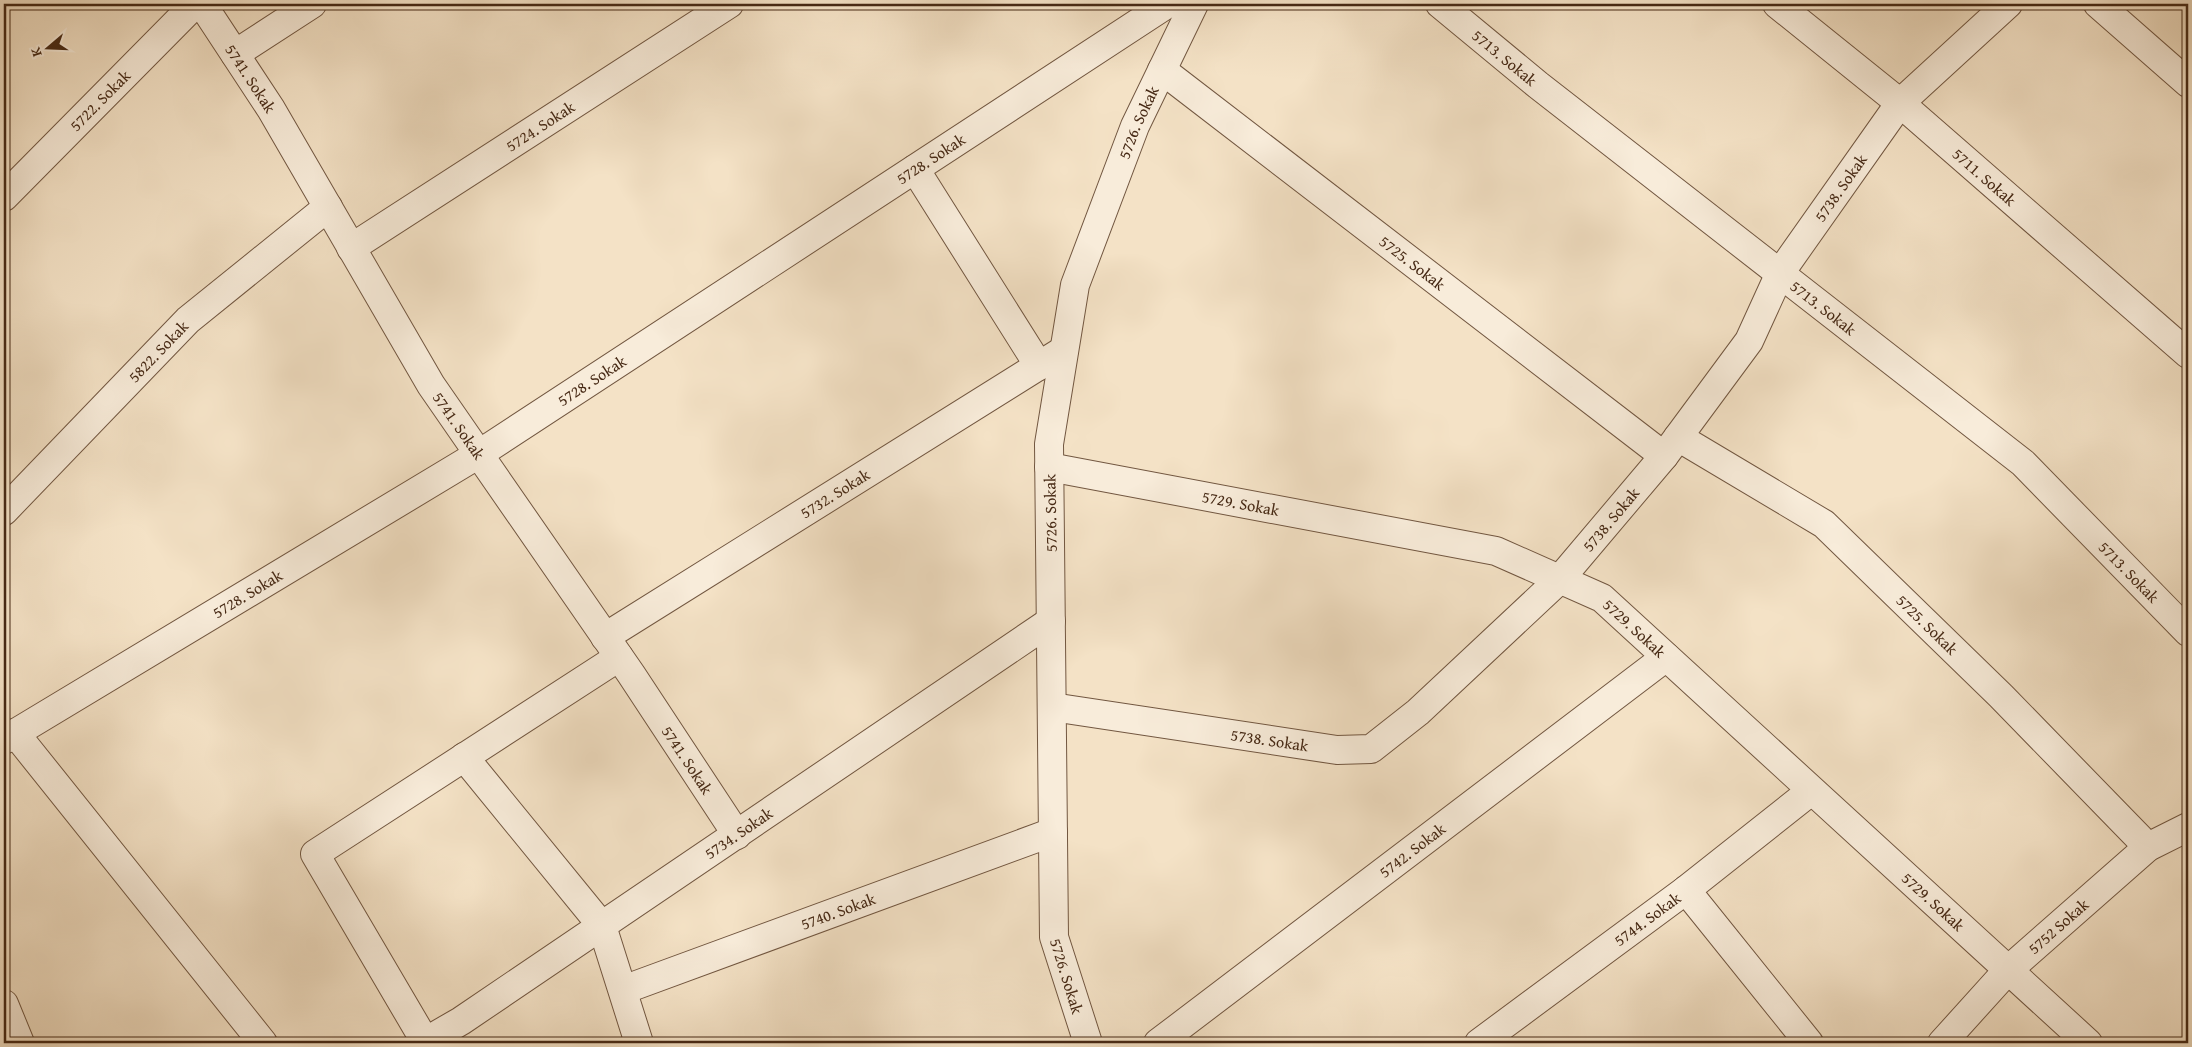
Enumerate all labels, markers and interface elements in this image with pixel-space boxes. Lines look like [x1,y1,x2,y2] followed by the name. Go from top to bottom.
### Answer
[22,22,72,72] north arrow
[1467,23,1543,92] street label: 5713. Sokak
[219,39,283,118] street label: 5741. Sokak
[25,45,47,60] text: K
[64,64,136,137] street label: 5722. Sokak
[1112,81,1165,162] street label: 5726. Sokak
[501,94,580,157] street label: 5724. Sokak
[891,127,970,190] street label: 5728. Sokak
[1947,142,2022,212] street label: 5711. Sokak
[1808,148,1873,226] street label: 5738. Sokak
[1374,229,1451,296] street label: 5725. Sokak
[1785,274,1862,341] street label: 5713. Sokak
[122,314,194,388] street label: 5822. Sokak
[552,348,632,412] street label: 5728. Sokak
[427,387,492,465] street label: 5741. Sokak
[795,462,875,524] street label: 5732. Sokak
[1037,473,1063,552] street label: 5726. Sokak
[1576,481,1646,557] street label: 5738. Sokak
[1200,484,1282,522] street label: 5729. Sokak
[2093,535,2166,609] street label: 5713. Sokak
[208,563,288,624] street label: 5728. Sokak
[1891,589,1964,661] street label: 5725. Sokak
[1598,593,1672,664] street label: 5729. Sokak
[656,721,720,800] street label: 5741. Sokak
[1229,722,1311,758] street label: 5738. Sokak
[699,801,778,865] street label: 5734. Sokak
[1374,816,1451,883] street label: 5742. Sokak
[1896,866,1971,937] street label: 5729. Sokak
[1609,885,1686,952] street label: 5744. Sokak
[797,886,880,936] street label: 5740. Sokak
[2022,892,2094,960] street label: 5752 Sokak
[1044,935,1090,1018] street label: 5726. Sokak

